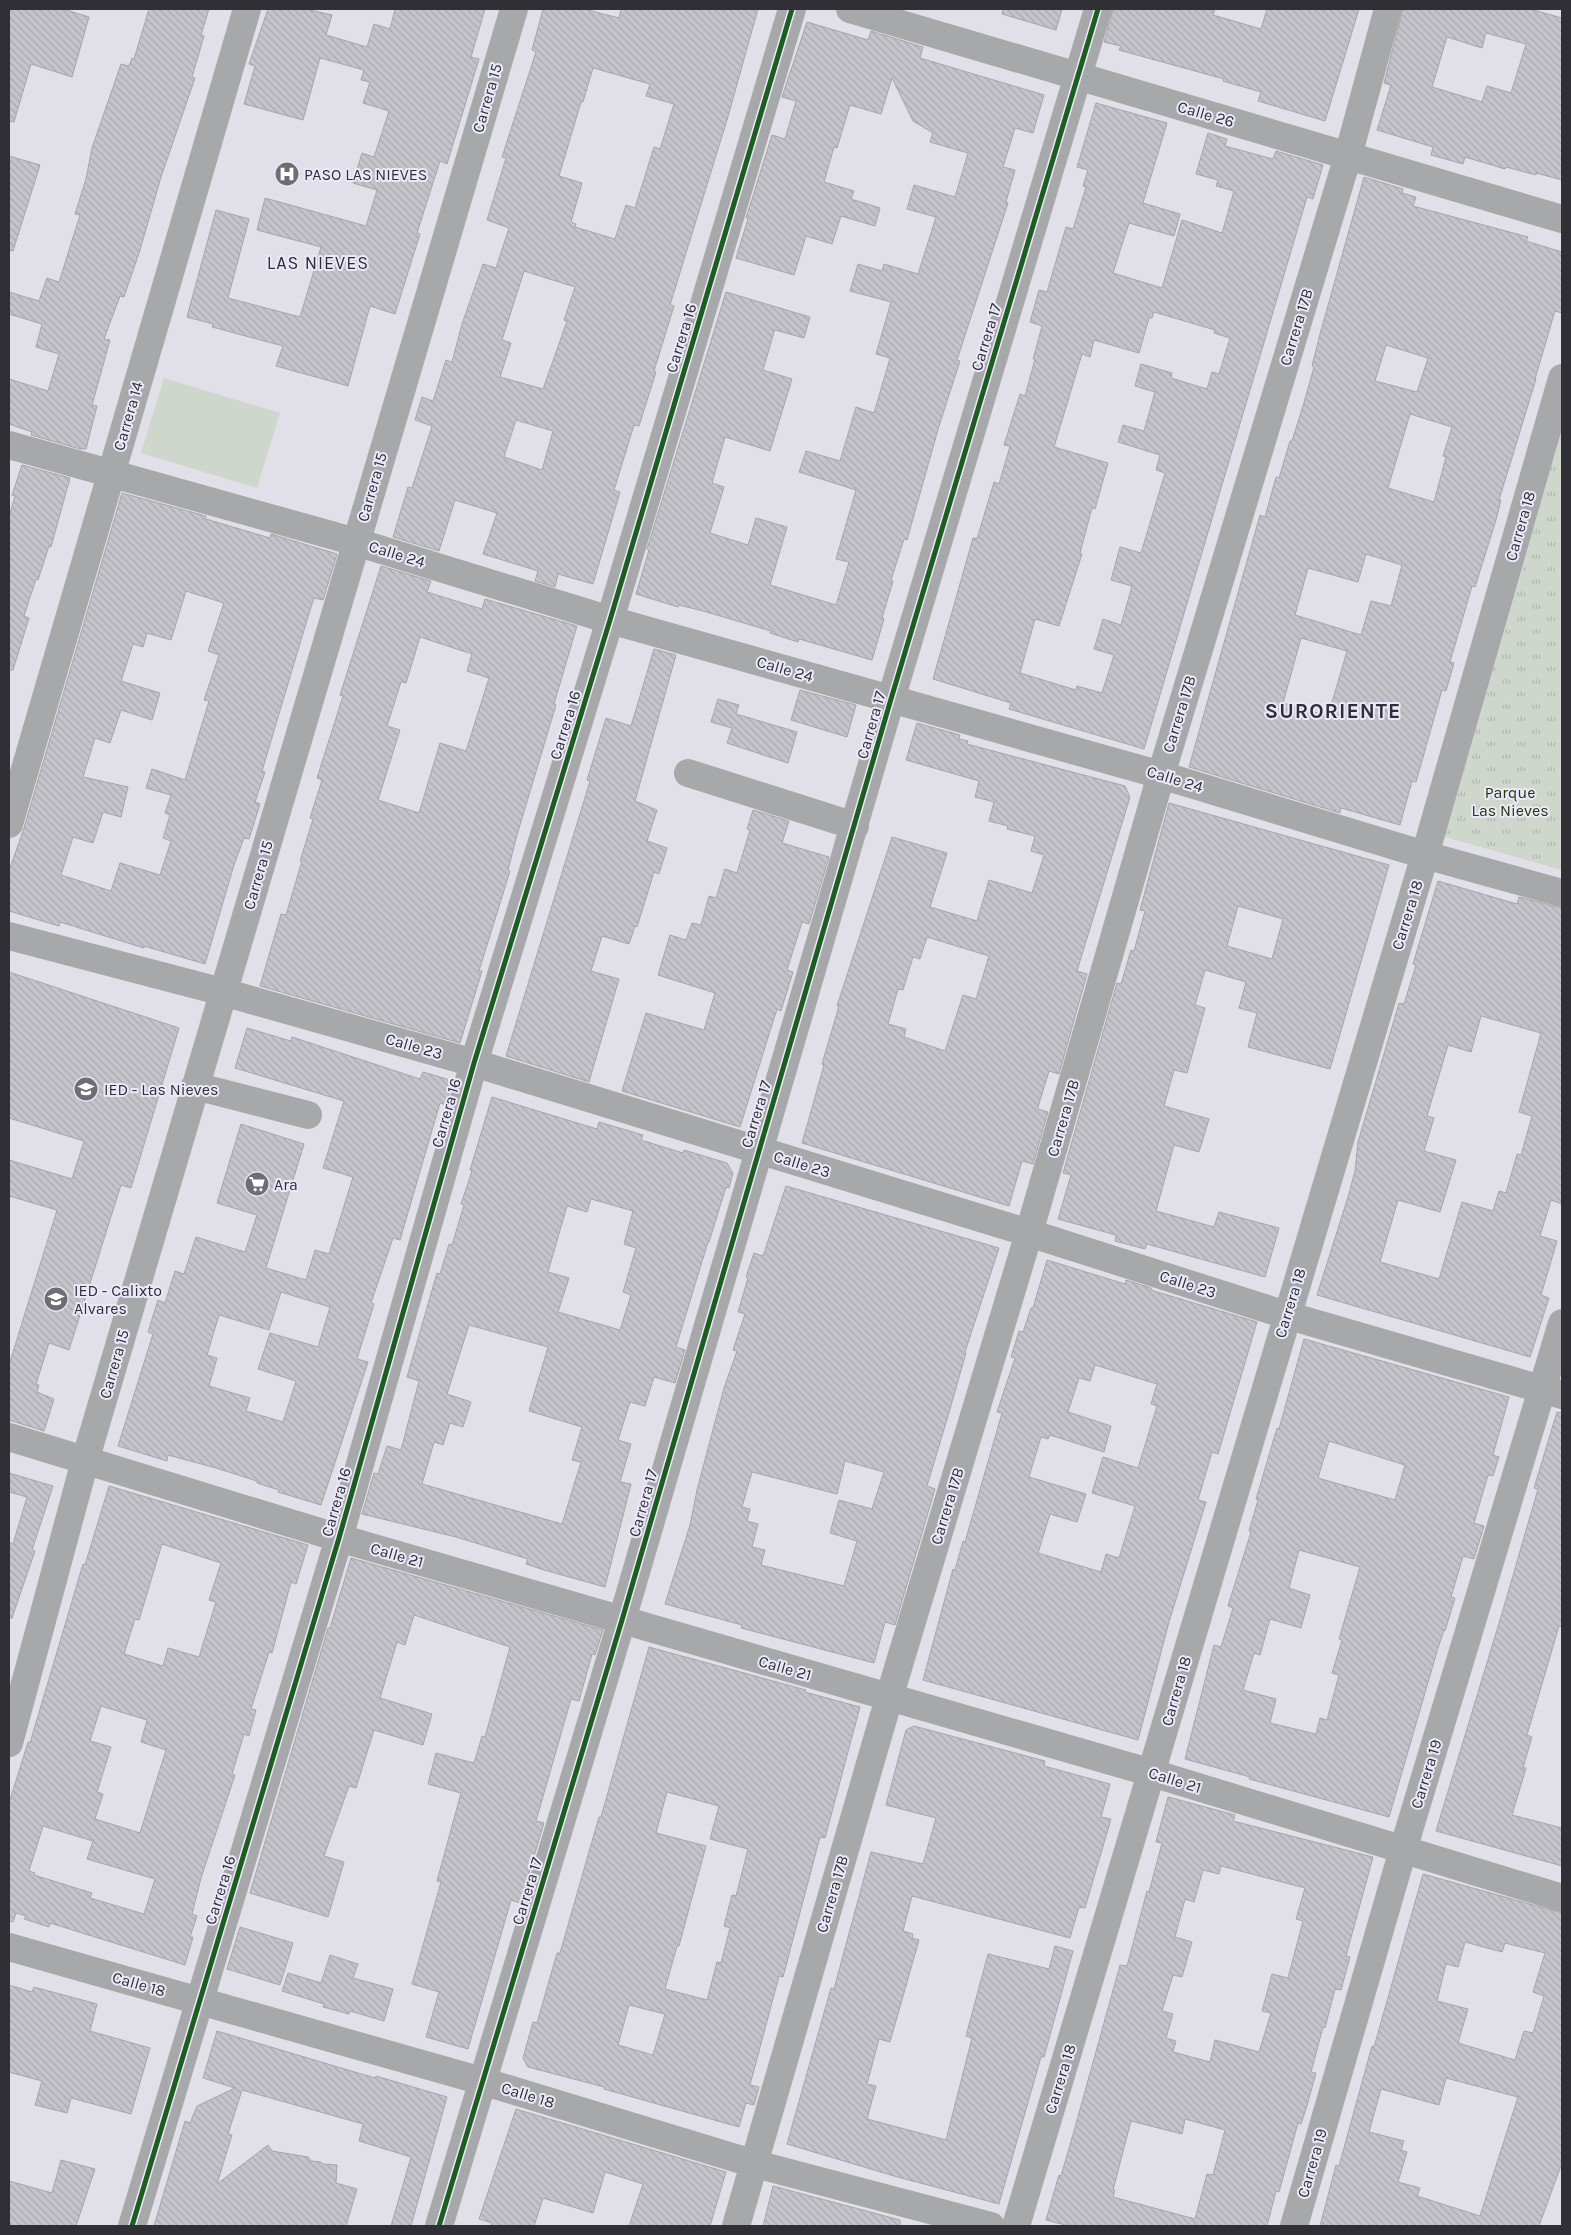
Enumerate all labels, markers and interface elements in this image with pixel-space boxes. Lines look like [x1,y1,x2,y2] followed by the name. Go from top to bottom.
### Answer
[468,61,506,135] street label: Carrera 15
[1175,97,1237,131] street label: Calle 26
[274,161,300,187] hospital icon: PASO LAS NIEVES
[304,165,427,184] place label: PASO LAS NIEVES
[267,252,369,274] district label: LAS NIEVES
[1275,286,1317,368] street label: Carrera 17B
[967,300,1005,373] street label: Carrera 17
[661,301,701,375] street label: Carrera 16
[109,379,147,453] street label: Carrera 14
[353,450,391,524] street label: Carrera 15
[1501,489,1539,563] street label: Carrera 18
[367,536,427,572] street label: Calle 24
[755,652,815,686] street label: Calle 24
[1158,673,1200,755] street label: Carrera 17B
[545,688,585,762] street label: Carrera 16
[852,688,890,761] street label: Carrera 17
[1265,699,1401,723] district label: SURORIENTE
[1145,761,1205,797] street label: Calle 24
[1471,783,1549,820] park label: Parque Las Nieves
[239,838,277,912] street label: Carrera 15
[1387,878,1427,952] street label: Carrera 18
[383,1029,445,1063] street label: Calle 23
[73,1076,99,1102] school or university icon: IED - Las Nieves
[427,1076,465,1150] street label: Carrera 16
[737,1077,775,1150] street label: Carrera 17
[1043,1077,1083,1159] street label: Carrera 17B
[104,1080,218,1099] place label: IED - Las Nieves
[771,1146,833,1182] street label: Calle 23
[244,1171,270,1197] supermarket icon: Ara
[274,1175,298,1194] place label: Ara
[1157,1266,1219,1302] street label: Calle 23
[1270,1266,1310,1340] street label: Carrera 18
[74,1281,162,1318] place label: IED - Calixto Alvares
[43,1286,69,1312] school or university icon: IED - Calixto Alvares
[95,1327,133,1401] street label: Carrera 15
[317,1465,355,1539] street label: Carrera 16
[926,1465,968,1547] street label: Carrera 17B
[624,1466,662,1539] street label: Carrera 17
[368,1538,426,1572] street label: Calle 21
[756,1651,814,1685] street label: Calle 21
[1157,1654,1195,1728] street label: Carrera 18
[1406,1737,1446,1811] street label: Carrera 19
[1146,1763,1204,1797] street label: Calle 21
[200,1853,240,1927] street label: Carrera 16
[812,1853,852,1935] street label: Carrera 17B
[508,1854,546,1927] street label: Carrera 17
[110,1967,168,2001] street label: Calle 18
[1040,2042,1080,2116] street label: Carrera 18
[499,2078,557,2112] street label: Calle 18
[1293,2126,1331,2200] street label: Carrera 19

